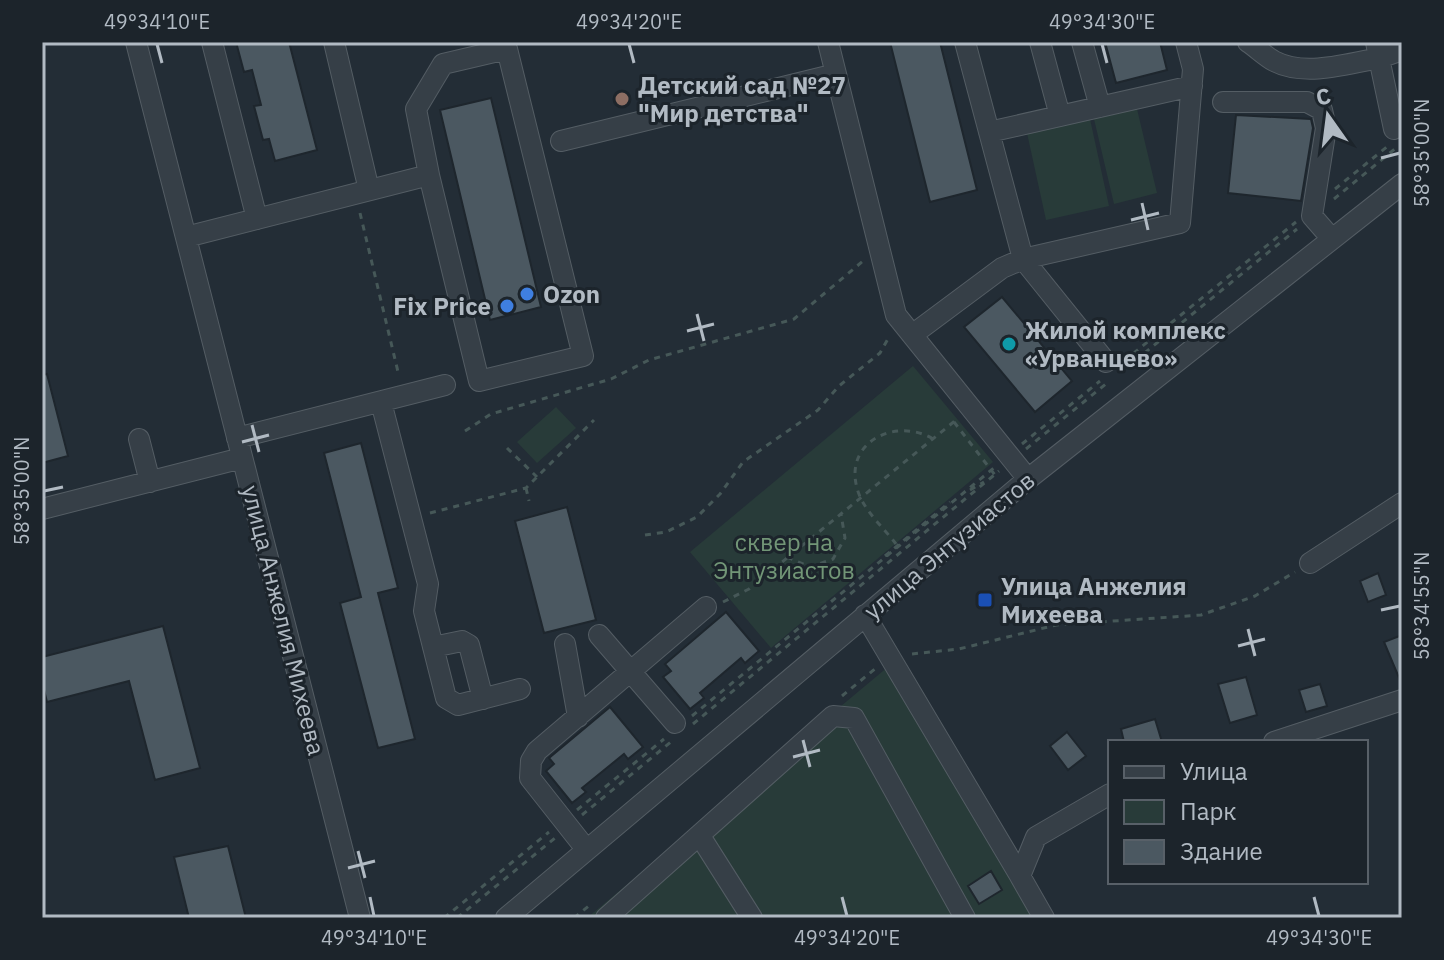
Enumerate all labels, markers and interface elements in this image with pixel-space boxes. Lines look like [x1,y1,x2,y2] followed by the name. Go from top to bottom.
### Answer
[104,8,210,35] text: 49°34'10"E
[576,8,682,35] text: 49°34'20"E
[1049,8,1155,35] text: 49°34'30"E
[638,69,846,129] place label: Детский сад №27 "Мир детства"
[1288,76,1368,156] north arrow
[1313,80,1333,112] text: С
[613,90,631,108] marker: Детский сад №27 "Мир детства"
[1408,99,1435,207] text: 58°35'00"N
[543,278,600,310] place label: Ozon
[518,285,536,303] marker: Ozon
[393,290,491,322] place label: Fix Price
[498,297,516,315] marker: Fix Price
[1025,314,1226,374] place label: Жилой комплекс «Урванцево»
[1000,335,1018,353] marker: Жилой комплекс «Урванцево»
[8,437,35,545] text: 58°35'00"N
[857,464,1041,626] street label: улица Энтузиастов
[235,482,333,758] street label: улица Анжелия Михеева
[713,526,855,586] park label: сквер на Энтузиастов
[1408,552,1435,660] text: 58°34'55"N
[1001,570,1186,630] place label: Улица Анжелия Михеева
[976,591,994,609] marker: Улица Анжелия Михеева
[1108,740,1368,884] legend
[1180,755,1248,787] text: Улица
[1180,795,1237,827] text: Парк
[1180,835,1263,867] text: Здание
[321,924,427,951] text: 49°34'10"E
[794,924,900,951] text: 49°34'20"E
[1266,924,1372,951] text: 49°34'30"E

